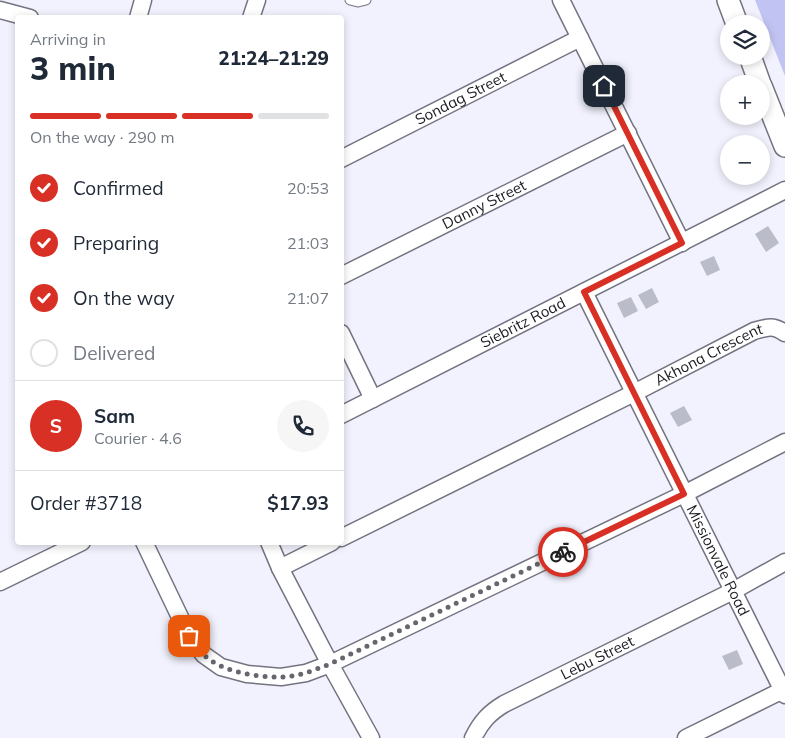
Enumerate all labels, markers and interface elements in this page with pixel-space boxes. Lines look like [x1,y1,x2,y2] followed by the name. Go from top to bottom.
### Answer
[720,15,770,185] map controls
[720,15,770,65] button: layers
[30,29,106,49] text: Arriving in
[218,46,329,70] text: 21:24–21:29
[30,48,116,88] text: 3 min
[583,65,625,107] pin
[412,67,509,129] street label: Sondag Street
[590,72,618,100] icon: home
[720,75,770,125] button: +
[30,127,175,147] text: On the way · 290 m
[720,135,770,185] button: −
[30,174,58,202] icon: check
[439,175,529,233] street label: Danny Street
[73,176,164,200] text: Confirmed
[287,178,329,198] text: 20:53
[30,229,58,257] icon: check
[73,231,159,255] text: Preparing
[287,233,329,253] text: 21:03
[30,284,58,312] icon: check
[73,286,175,310] text: On the way
[287,288,329,308] text: 21:07
[477,293,569,352] street label: Siebritz Road
[651,319,765,390] street label: Akhona Crescent
[73,341,155,365] text: Delivered
[277,400,329,452] button: phone
[94,404,135,428] text: Sam
[50,414,62,438] text: S
[94,428,182,448] text: Courier · 4.6
[30,491,142,515] text: Order #3718
[267,491,329,515] text: $17.93
[683,502,754,619] street label: Missionvale Road
[538,527,588,577] courier
[549,538,577,566] icon: bike
[168,615,210,657] pin
[175,622,203,650] icon: bag
[557,631,637,684] street label: Lebu Street

